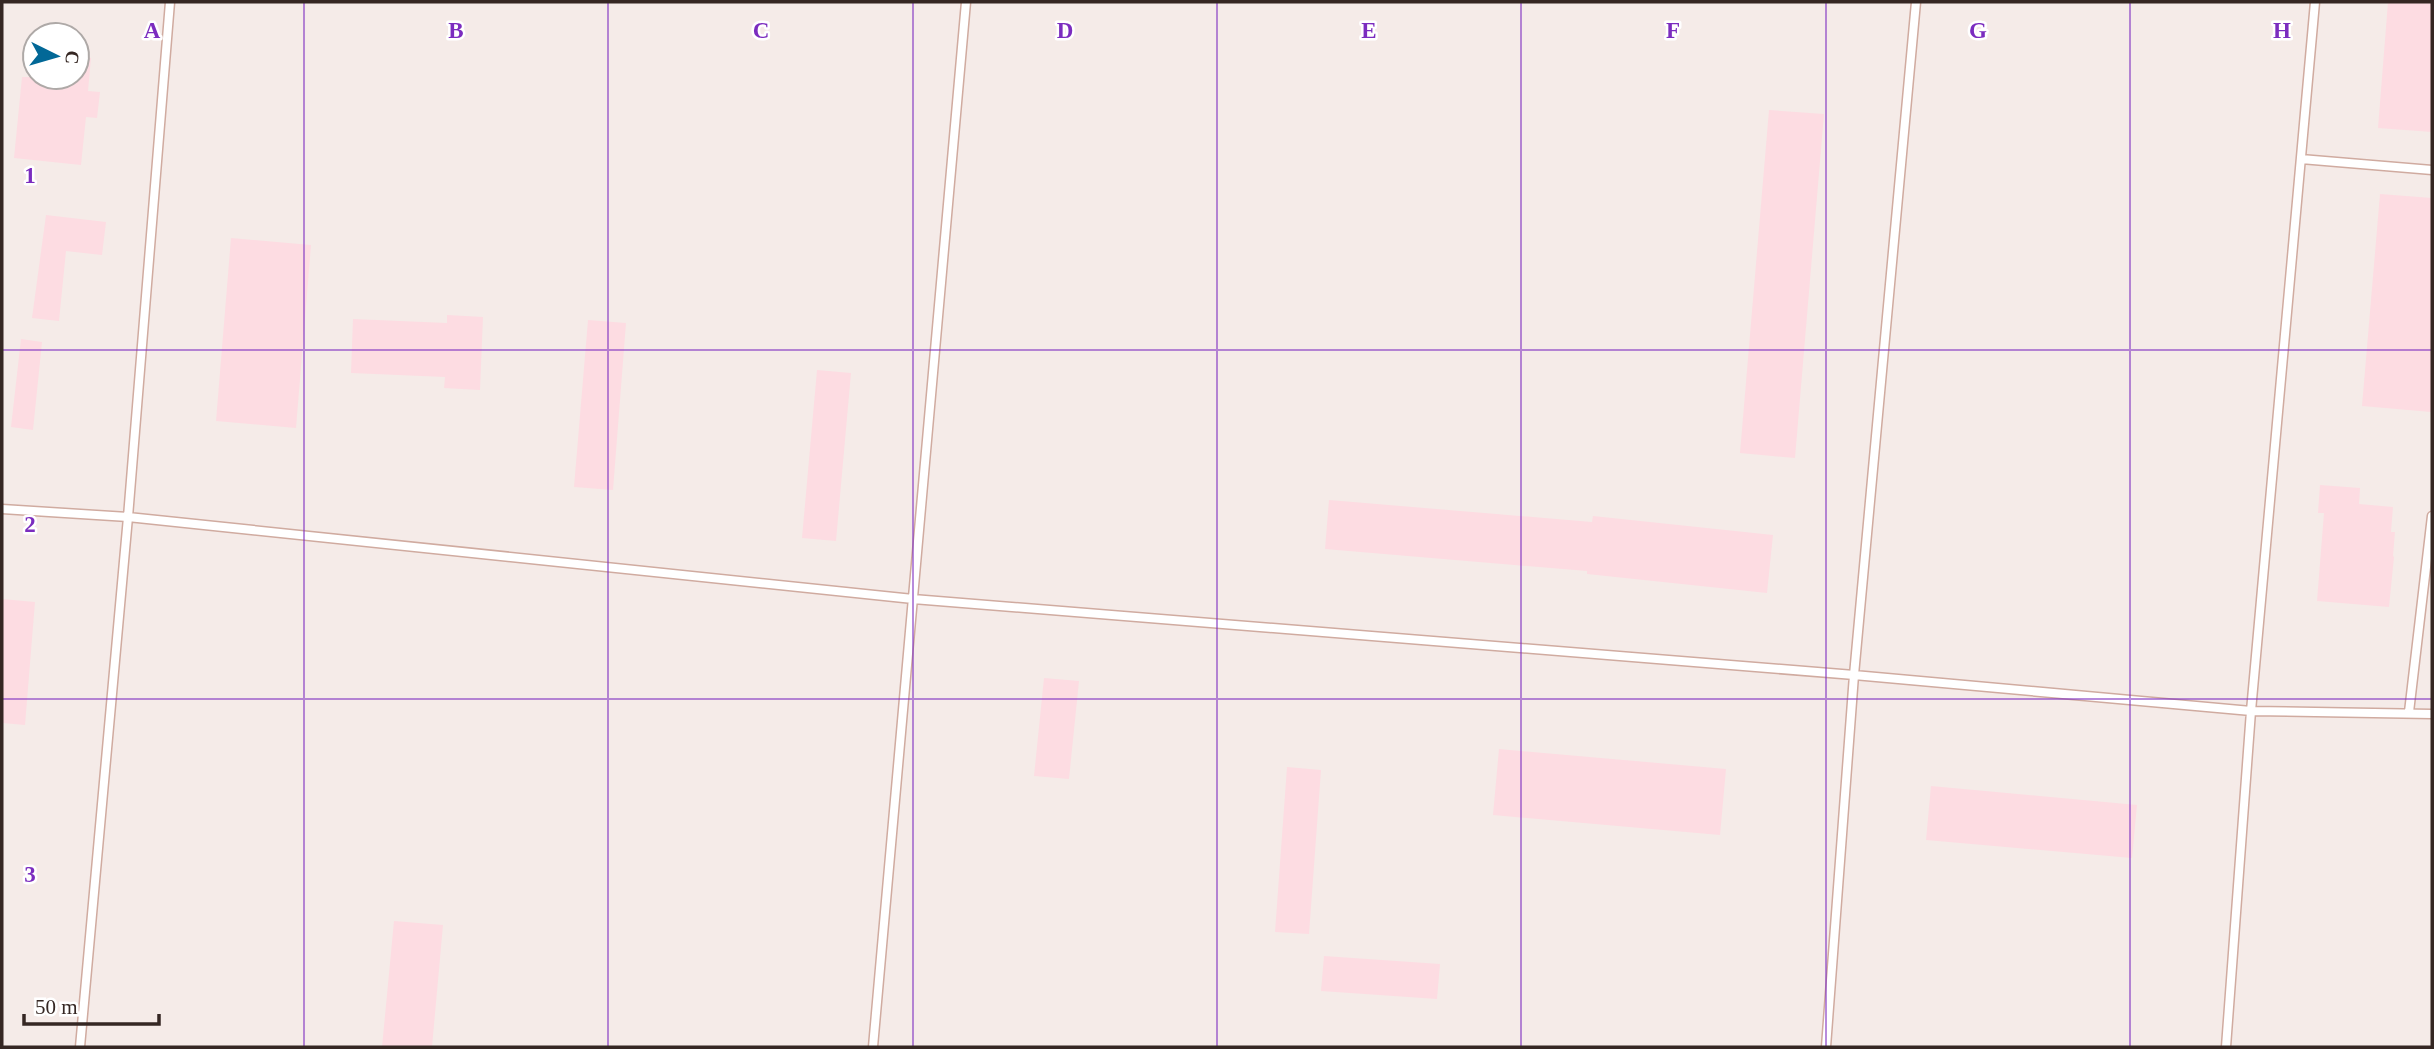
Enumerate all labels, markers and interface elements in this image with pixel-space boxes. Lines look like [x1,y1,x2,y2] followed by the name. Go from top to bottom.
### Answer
[144,18,161,43] text: A
[448,18,464,43] text: B
[753,18,769,43] text: C
[1057,18,1073,43] text: D
[1361,18,1377,43] text: E
[1666,18,1680,43] text: F
[1969,18,1987,43] text: G
[2273,18,2291,43] text: H
[21,21,91,91] north arrow
[61,50,83,65] text: С
[24,163,36,188] text: 1
[24,512,36,537] text: 2
[24,862,36,887] text: 3
[24,982,159,1026] scale bar
[35,995,78,1019] text: 50 m

